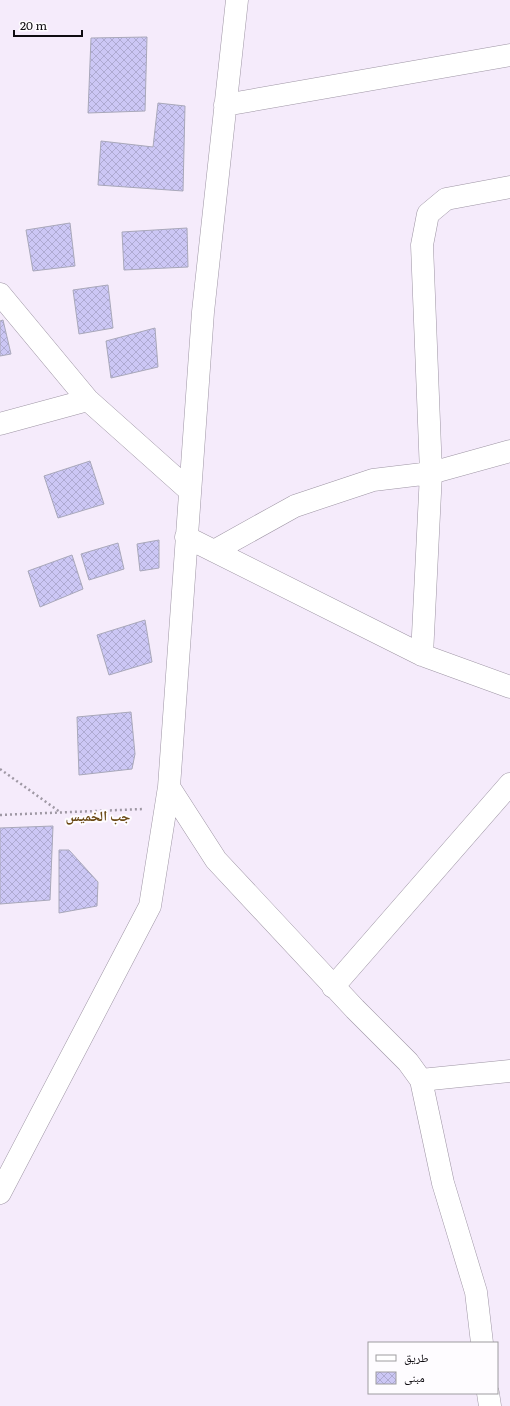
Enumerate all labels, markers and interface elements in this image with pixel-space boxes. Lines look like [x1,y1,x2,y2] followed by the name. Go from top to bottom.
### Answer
[14,12,82,38] scale bar
[20,16,47,34] text: 20 m
[66,805,130,825] district label: جب الخميس
[368,1342,498,1394] legend
[404,1348,429,1366] text: طريق
[404,1368,425,1386] text: مبنى

